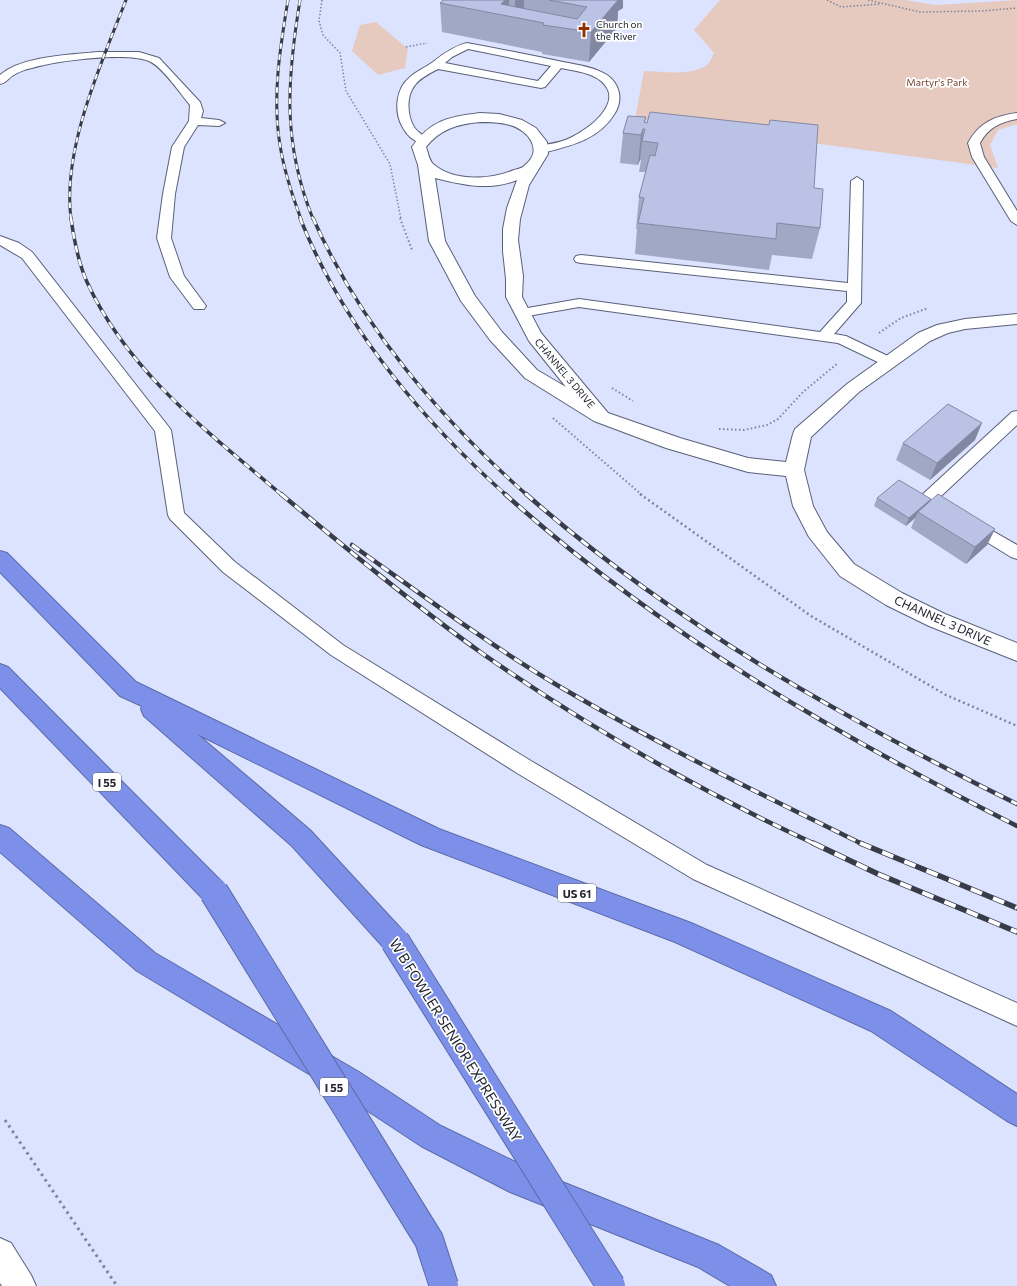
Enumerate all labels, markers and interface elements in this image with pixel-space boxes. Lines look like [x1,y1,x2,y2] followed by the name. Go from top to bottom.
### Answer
[596,18,642,42] place label: Church on the River
[575,21,593,39] church icon: Church on the River
[906,76,968,88] park label: Martyr's Park
[532,336,598,410] street label: CHANNEL 3 DRIVE
[892,592,994,648] street label: CHANNEL 3 DRIVE
[93,773,121,791] road number: I 55
[558,884,596,902] road number: US 61
[386,935,526,1145] street label: W B FOWLER SENIOR EXPRESSWAY
[320,1078,348,1096] road number: I 55

